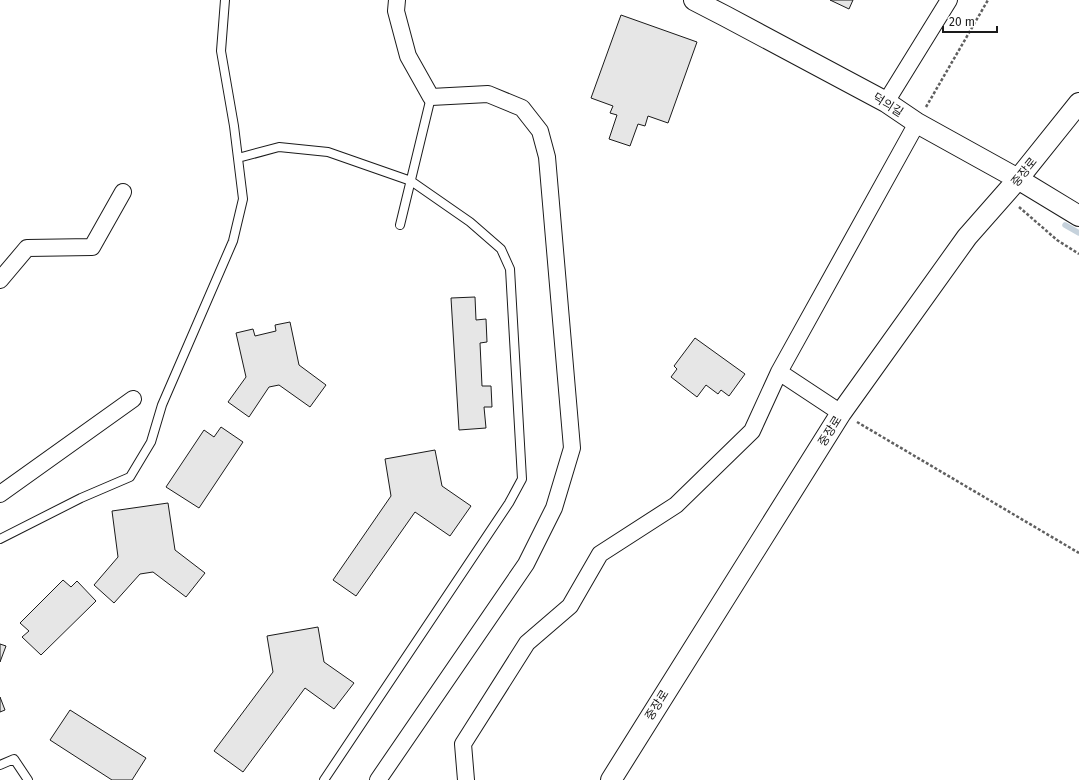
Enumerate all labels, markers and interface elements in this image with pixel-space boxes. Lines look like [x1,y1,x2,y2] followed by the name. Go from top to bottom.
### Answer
[943,8,997,34] scale bar
[949,15,975,29] text: 20 m
[870,90,906,120] street label: 덕의길
[1008,155,1040,189] street label: 중장로
[815,413,845,449] street label: 중장로
[642,687,672,723] street label: 중장로

